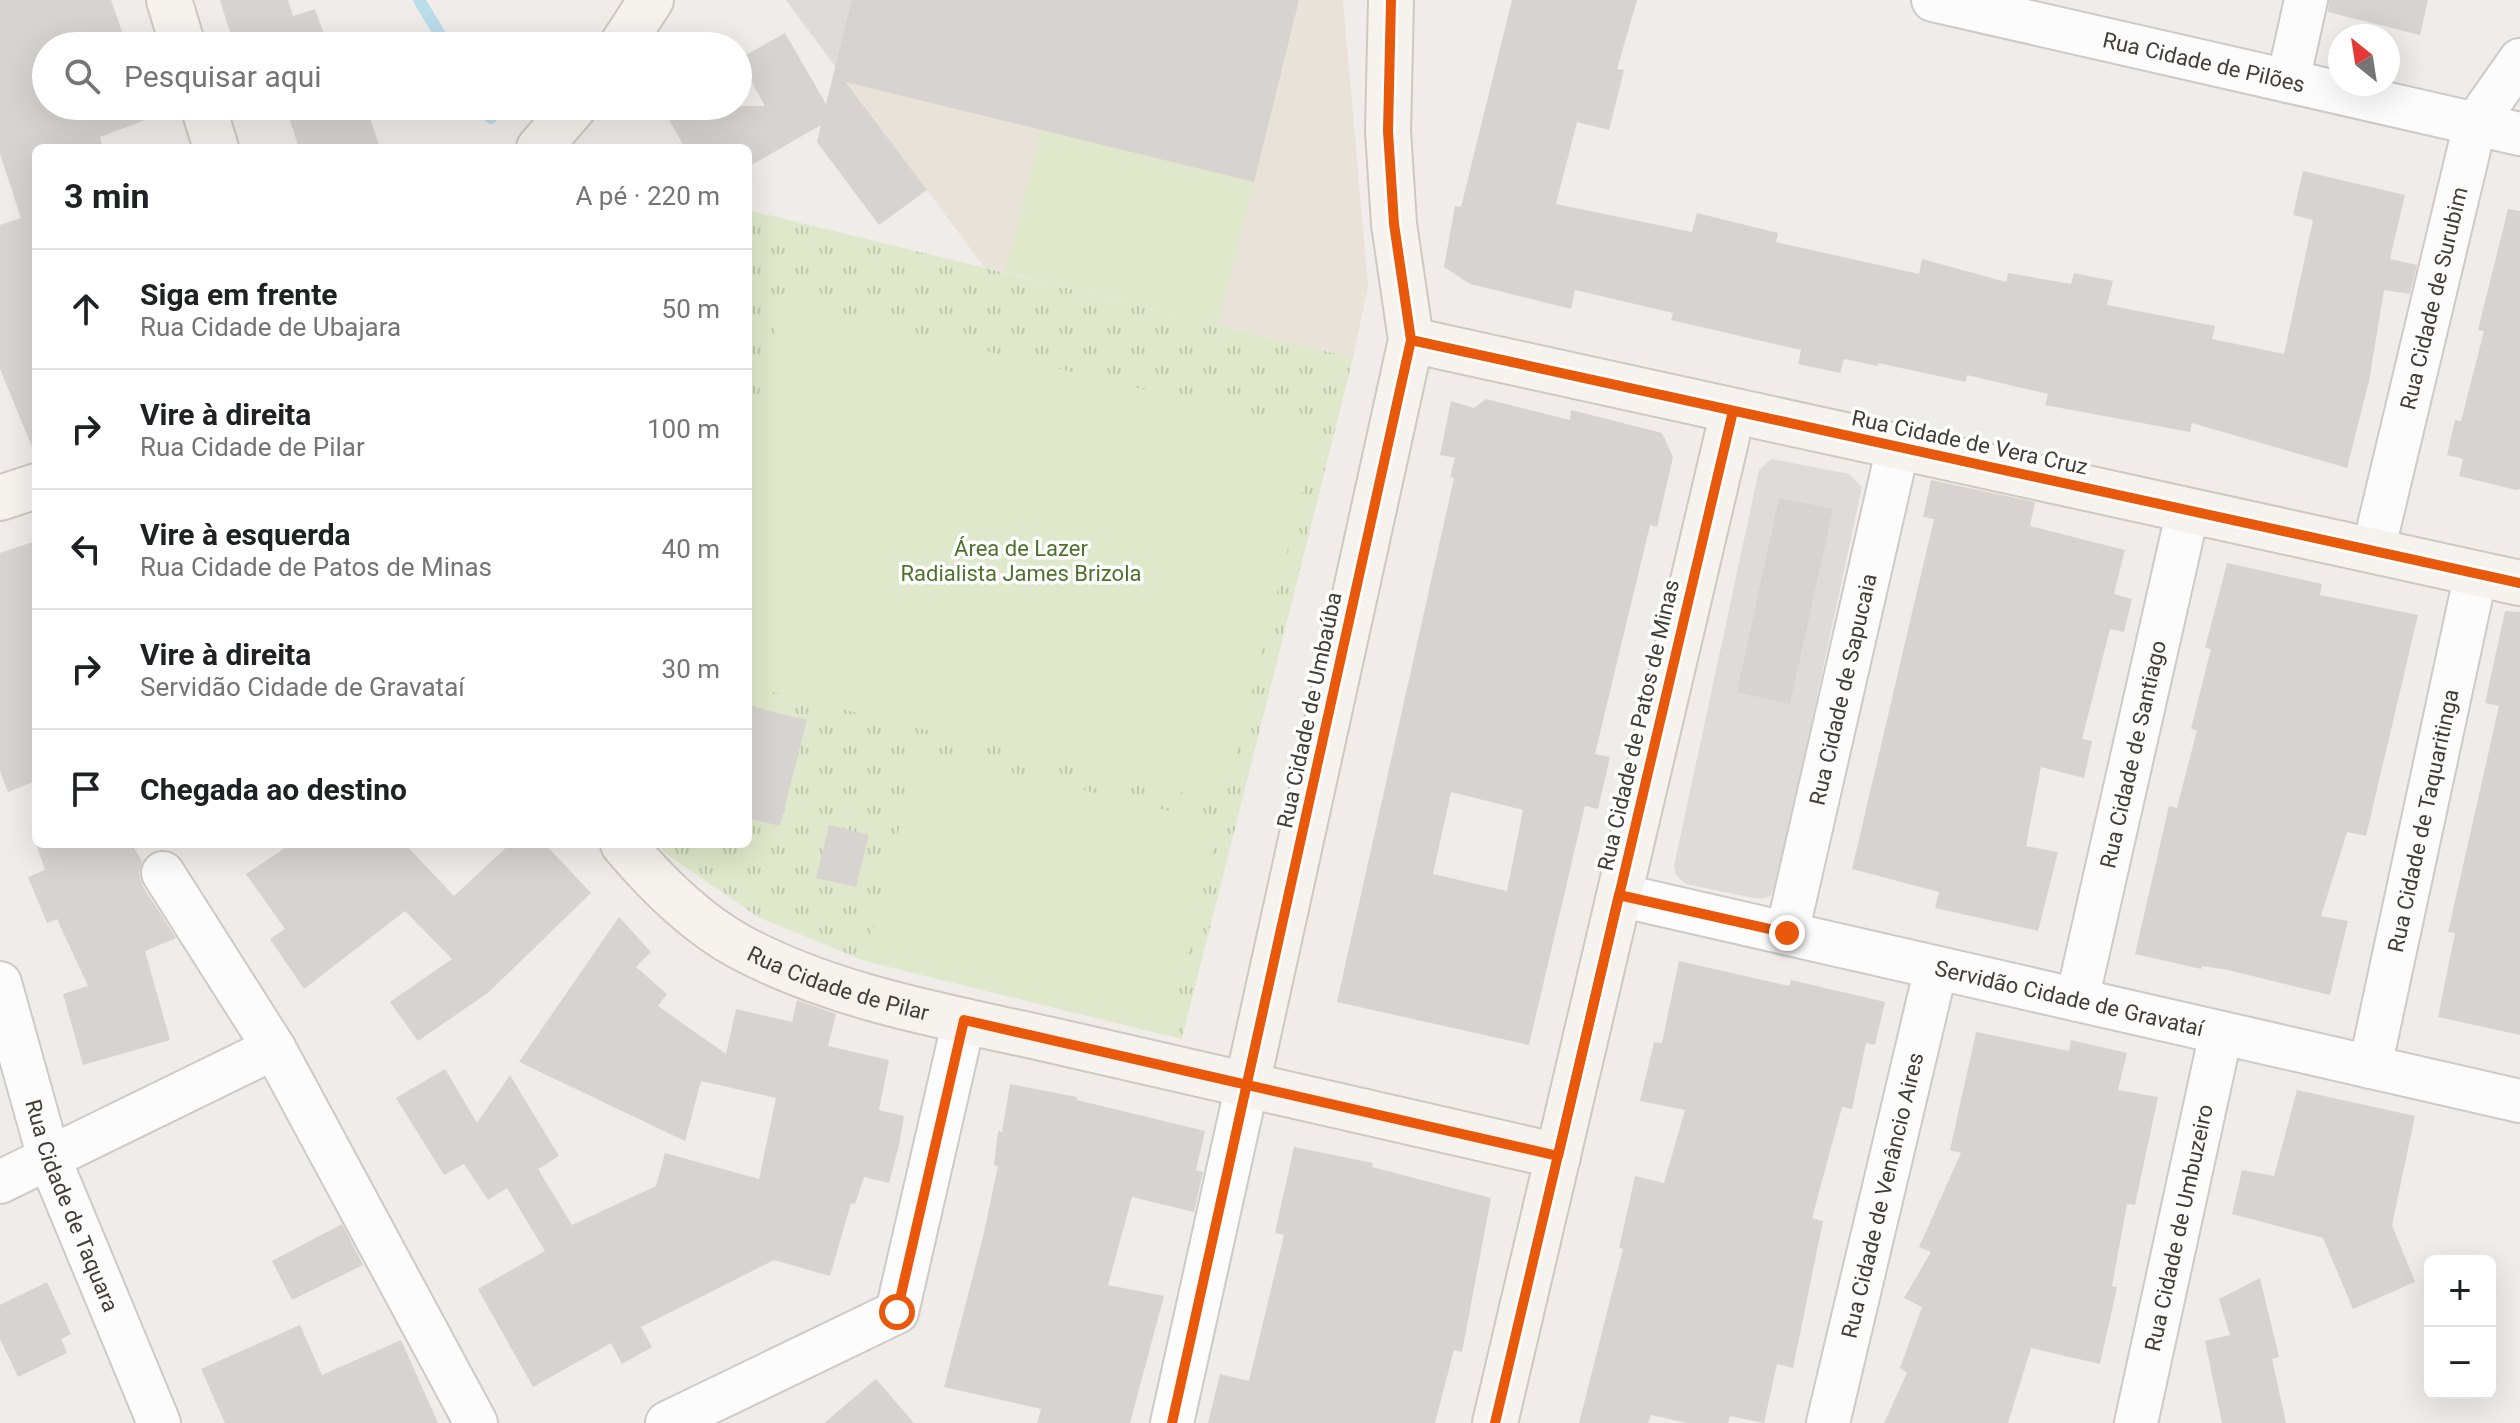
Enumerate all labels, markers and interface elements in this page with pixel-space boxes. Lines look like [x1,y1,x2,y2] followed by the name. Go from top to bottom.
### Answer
[2328,24,2400,96] north arrow
[2100,27,2307,98] street label: Rua Cidade de Pilões
[32,32,752,120] search box
[60,54,104,98] icon: search
[124,59,322,94] text: Pesquisar aqui
[64,176,149,216] text: 3 min
[575,181,720,211] text: A pé · 220 m
[2395,184,2473,412] street label: Rua Cidade de Surubim
[140,277,338,312] text: Siga em frente
[64,287,108,331] icon: ahead
[662,294,720,324] text: 50 m
[140,312,401,342] text: Rua Cidade de Ubajara
[140,397,311,432] text: Vire à direita
[1850,405,2090,480] street label: Rua Cidade de Vera Cruz
[64,407,108,451] icon: right
[647,414,720,444] text: 100 m
[140,432,365,462] text: Rua Cidade de Pilar
[140,517,351,552] text: Vire à esquerda
[64,527,108,571] icon: left
[662,534,720,564] text: 40 m
[901,536,1141,586] park label: Área de Lazer Radialista James Brizola
[140,552,492,582] text: Rua Cidade de Patos de Minas
[1805,571,1882,808] street label: Rua Cidade de Sapucaia
[1593,577,1684,873] street label: Rua Cidade de Patos de Minas
[1272,590,1347,830] street label: Rua Cidade de Umbaúba
[140,637,311,672] text: Vire à direita
[2095,638,2171,871] street label: Rua Cidade de Santiago
[64,647,108,691] icon: right
[662,654,720,684] text: 30 m
[140,672,465,702] text: Servidão Cidade de Gravataí
[2383,687,2464,954] street label: Rua Cidade de Taquaritinga
[64,767,108,811] icon: arrive
[140,772,407,807] text: Chegada ao destino
[1769,915,1805,951] route end
[743,941,932,1026] street label: Rua Cidade de Pilar
[1932,956,2208,1042] street label: Servidão Cidade de Gravataí
[1837,1050,1928,1341] street label: Rua Cidade de Venâncio Aires
[20,1097,123,1315] street label: Rua Cidade de Taquara
[2140,1102,2218,1353] street label: Rua Cidade de Umbuzeiro
[2424,1255,2496,1399] map controls
[2424,1255,2496,1327] button: +
[879,1294,915,1330] route start
[2424,1327,2496,1399] button: −

